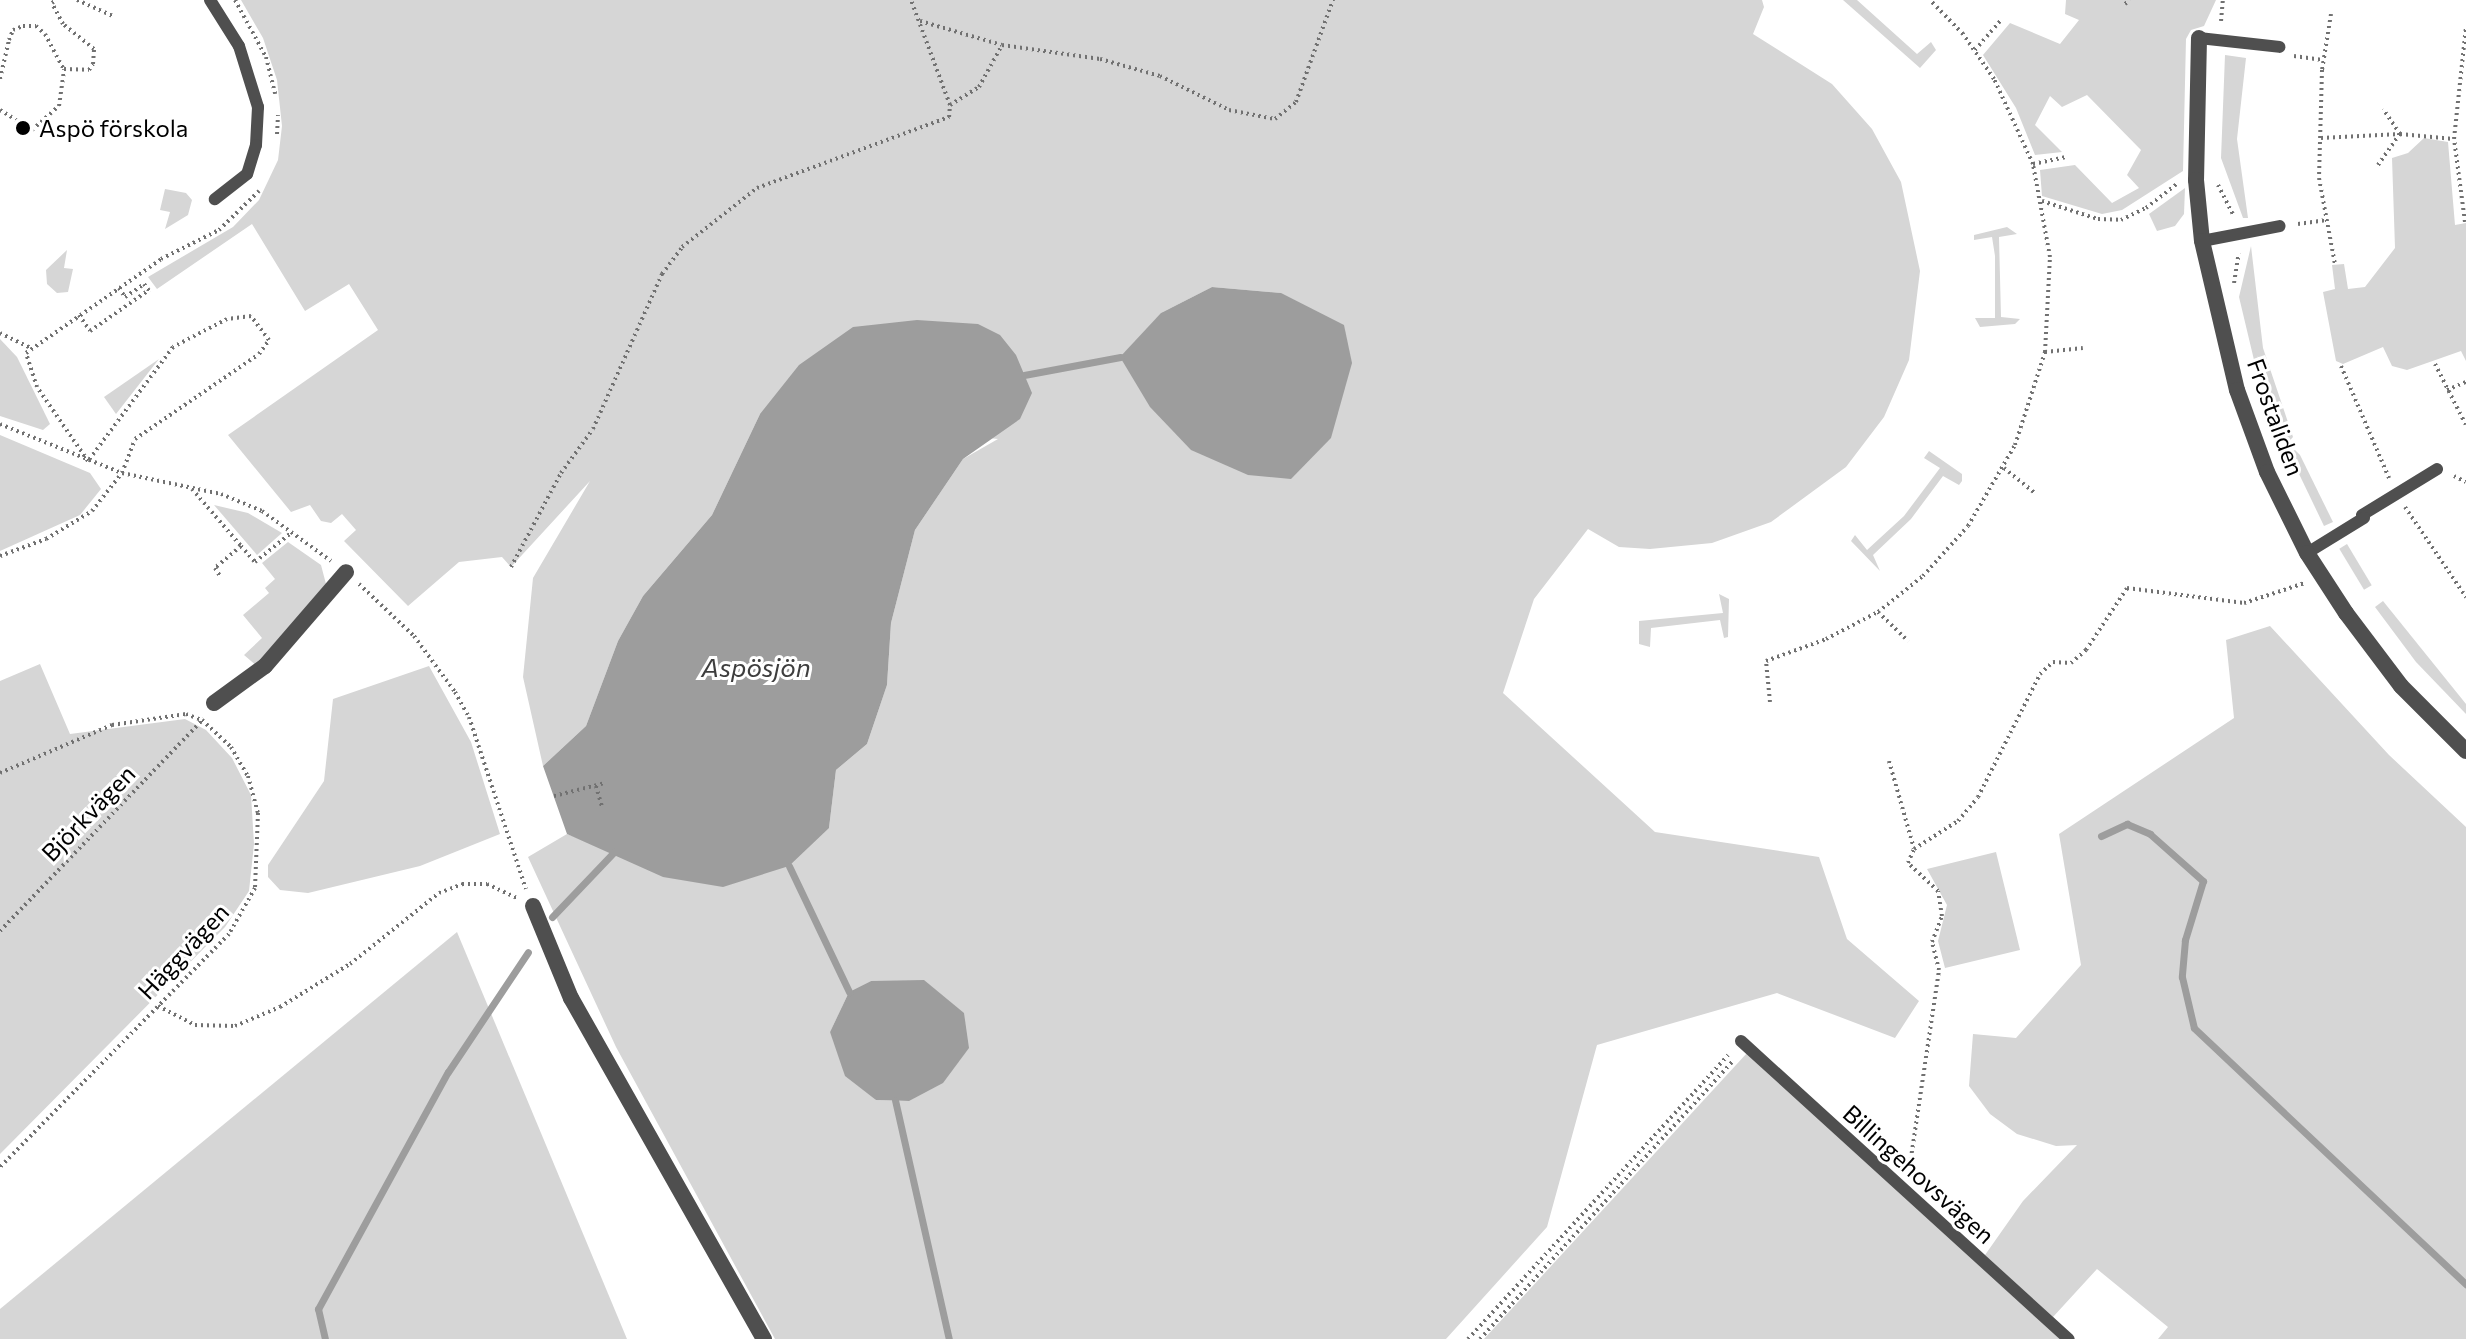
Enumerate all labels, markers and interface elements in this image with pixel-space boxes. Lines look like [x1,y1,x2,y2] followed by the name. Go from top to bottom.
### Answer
[39,114,188,142] place label: Aspö förskola
[14,119,32,137] marker: Aspö förskola
[2242,355,2310,479] street label: Frostaliden
[701,651,811,683] water label: Aspösjön
[35,759,141,867] street label: Björkvägen
[131,897,235,1005] street label: Häggvägen
[1837,1099,2001,1249] street label: Billingehovsvägen

